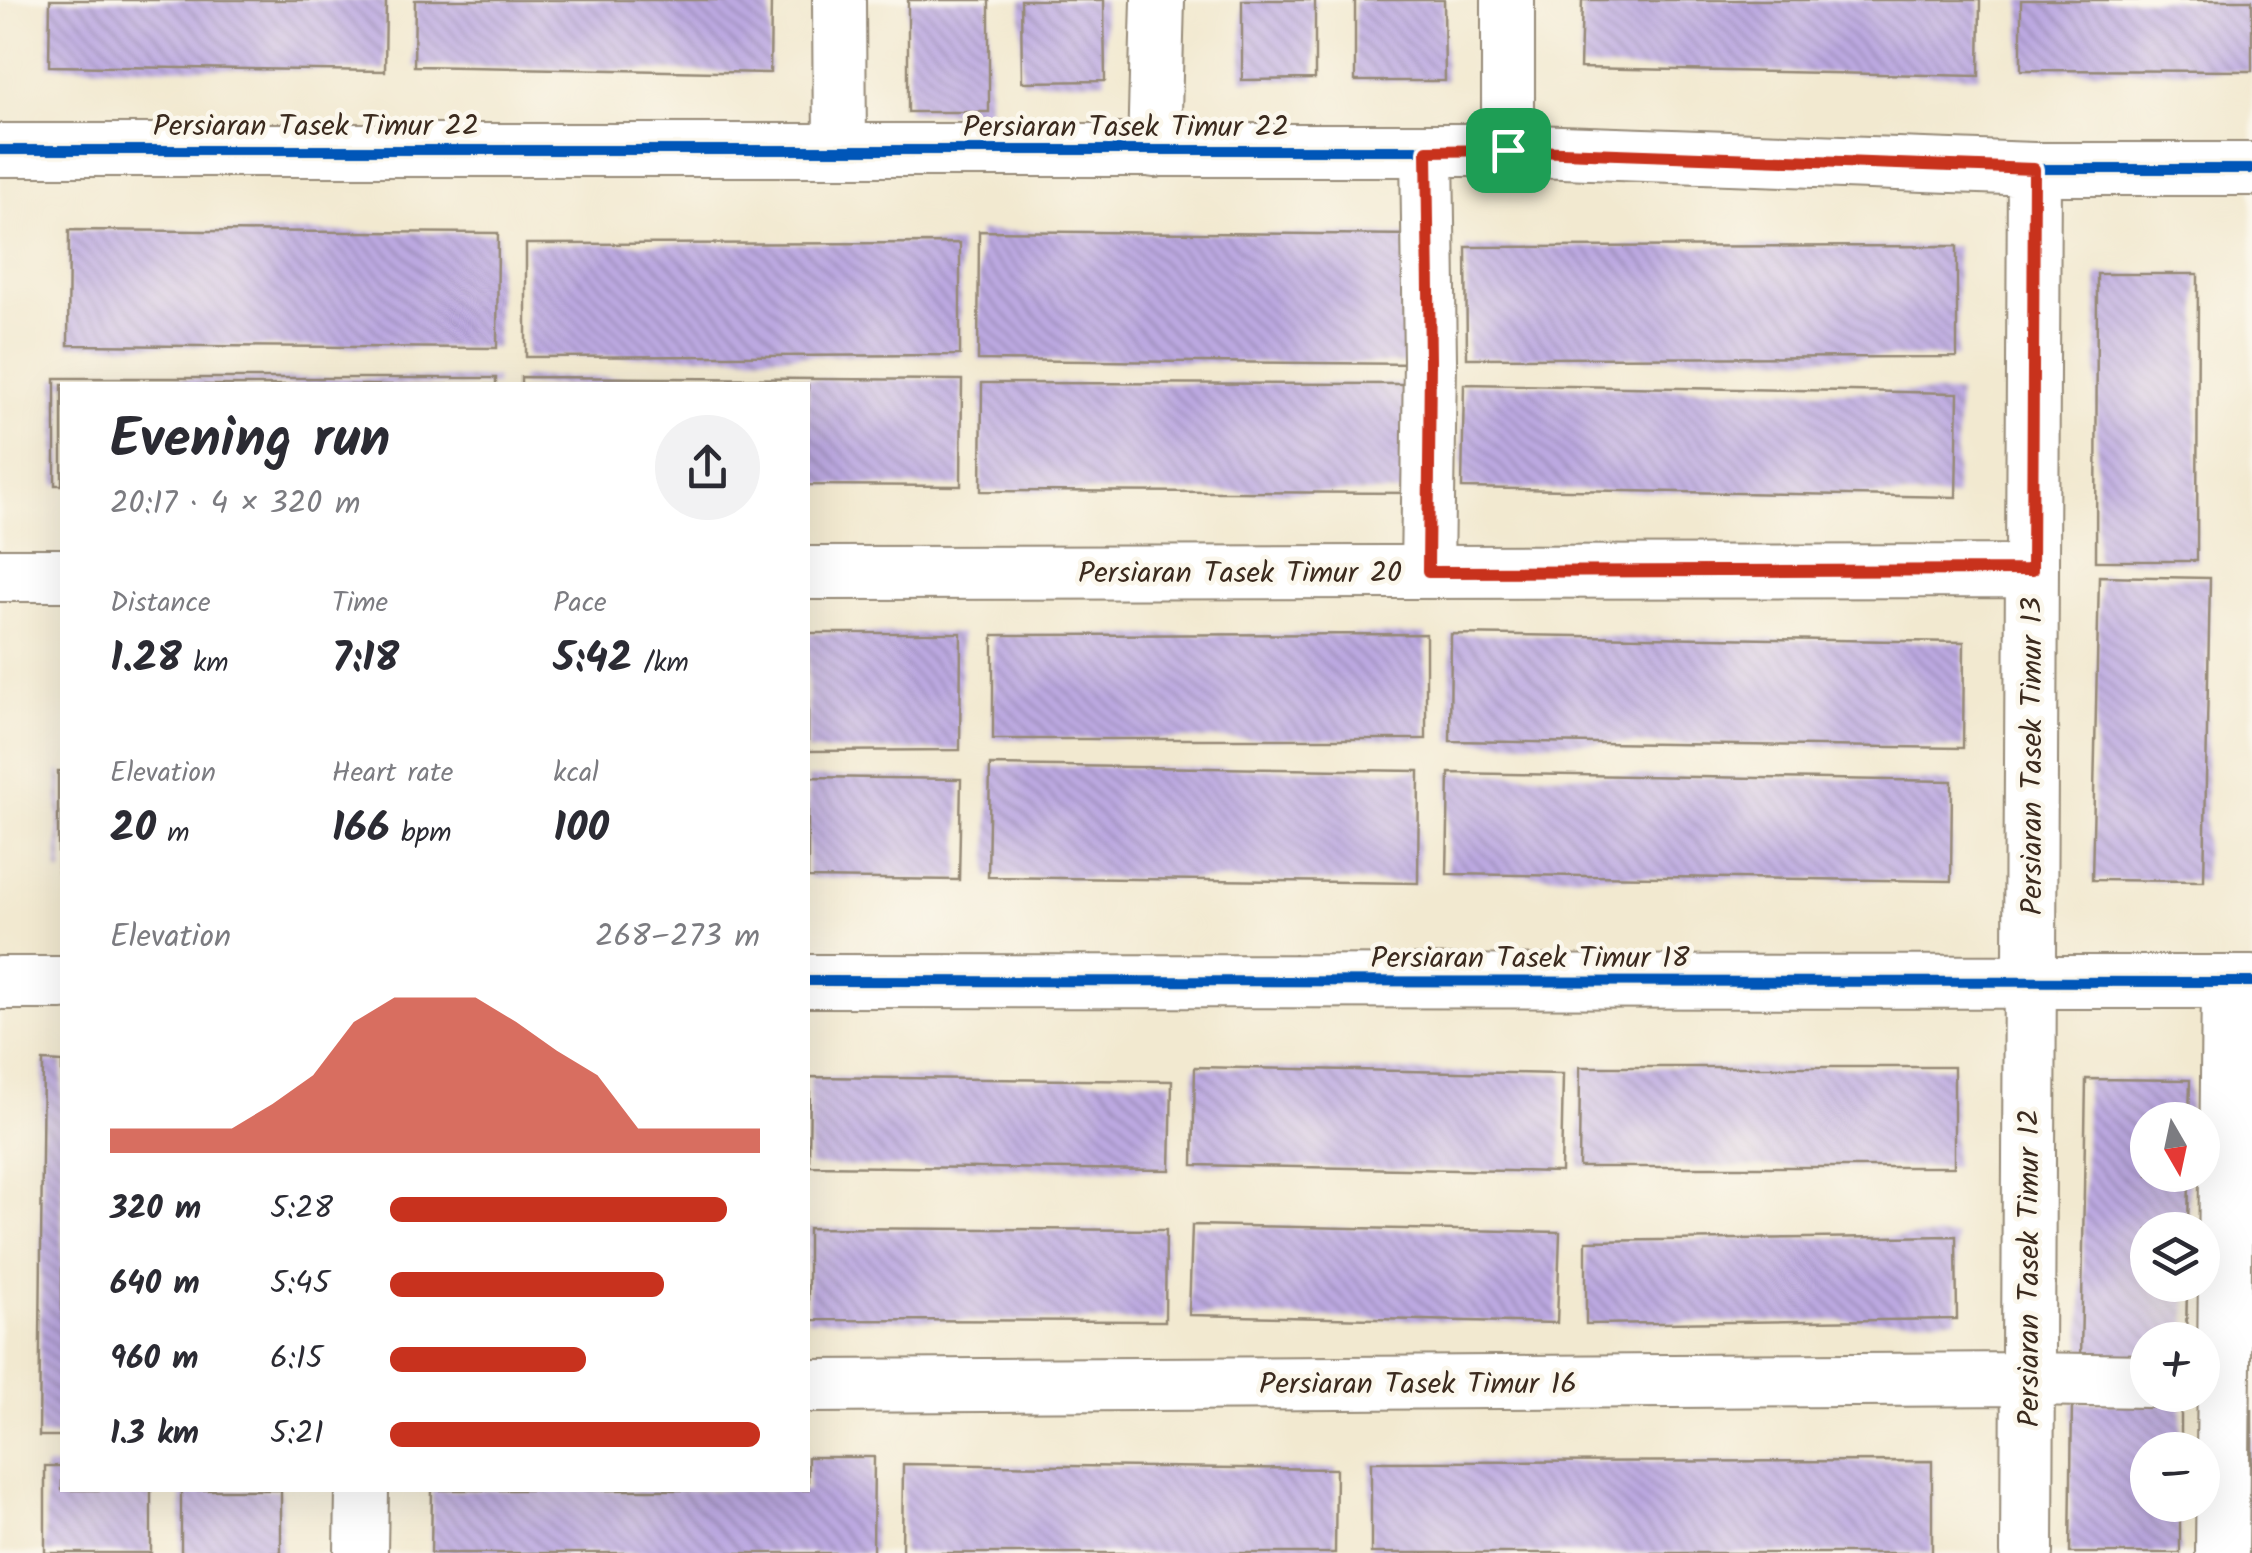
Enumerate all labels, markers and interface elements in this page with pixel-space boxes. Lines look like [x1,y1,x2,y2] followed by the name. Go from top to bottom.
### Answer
[153,103,479,151] street label: Persiaran Tasek Timur 22
[963,104,1289,152] street label: Persiaran Tasek Timur 22
[1466,108,1551,193] pin
[1481,123,1536,178] icon: arrive
[110,398,390,485] text: Evening run
[655,415,760,520] button: share
[110,479,361,530] text: 20:17 · 4 × 320 m
[1078,550,1402,598] street label: Persiaran Tasek Timur 20
[110,581,211,626] text: Distance
[332,581,388,626] text: Time
[553,581,607,626] text: Pace
[2009,597,2057,915] street label: Persiaran Tasek Timur 13
[110,626,182,693] text: 1.28
[332,626,399,693] text: 7:18
[553,626,632,693] text: 5:42
[182,641,229,686] text: km
[632,641,689,686] text: /km
[110,751,216,796] text: Elevation
[332,751,453,796] text: Heart rate
[553,751,599,796] text: kcal
[110,796,156,863] text: 20
[332,796,390,863] text: 166
[553,796,609,863] text: 100
[156,811,190,856] text: m
[390,811,451,856] text: bpm
[110,912,231,963] text: Elevation
[595,912,760,963] text: 268–273 m
[1370,935,1691,983] street label: Persiaran Tasek Timur 18
[2130,1102,2220,1192] north arrow
[2130,1102,2220,1522] map controls
[2006,1109,2054,1427] street label: Persiaran Tasek Timur 12
[110,1184,201,1235] text: 320 m
[270,1184,333,1235] text: 5:28
[2130,1212,2220,1302] button: layers
[110,1259,200,1310] text: 640 m
[270,1259,330,1310] text: 5:45
[2130,1322,2220,1412] button: +
[110,1334,198,1385] text: 960 m
[270,1334,323,1385] text: 6:15
[1259,1361,1577,1409] street label: Persiaran Tasek Timur 16
[110,1409,199,1460] text: 1.3 km
[270,1409,324,1460] text: 5:21
[2130,1432,2220,1522] button: −

